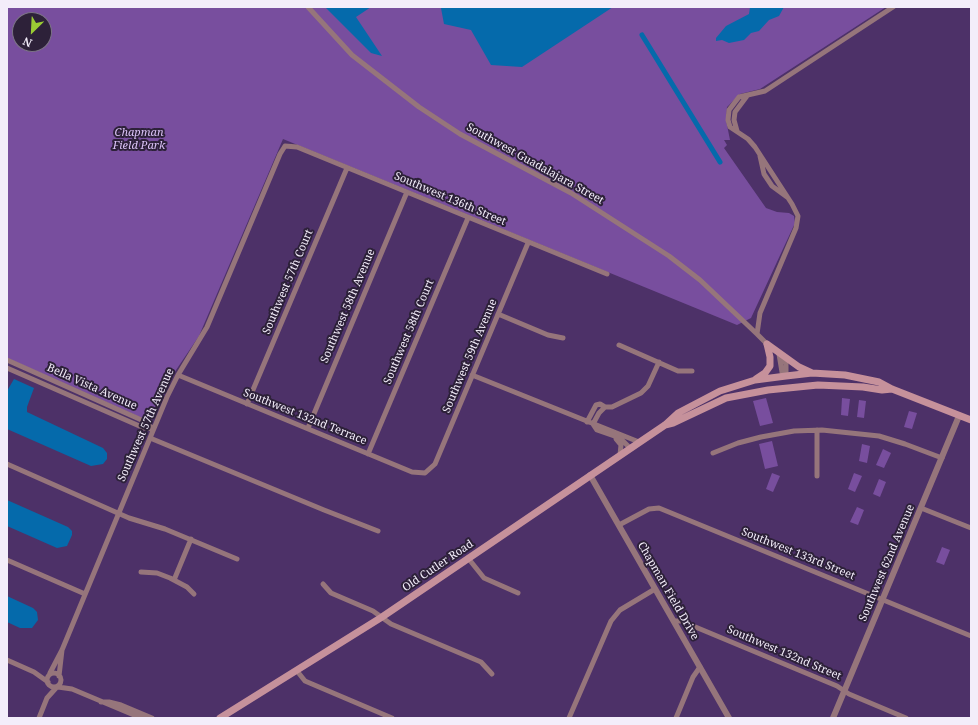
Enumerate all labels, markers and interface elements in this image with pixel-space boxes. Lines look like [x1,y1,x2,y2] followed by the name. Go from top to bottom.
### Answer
[12,12,52,52] north arrow
[20,34,34,51] text: N
[464,121,606,207] street label: Southwest Guadalajara Street
[113,126,165,152] park label: Chapman Field Park
[392,169,508,229] street label: Southwest 136th Street
[260,228,316,336] street label: Southwest 57th Court
[318,247,378,365] street label: Southwest 58th Avenue
[381,278,437,386] street label: Southwest 58th Court
[440,297,500,415] street label: Southwest 59th Avenue
[45,361,139,413] street label: Bella Vista Avenue
[115,366,177,484] street label: Southwest 57th Avenue
[241,386,369,448] street label: Southwest 132nd Terrace
[856,503,918,623] street label: Southwest 62nd Avenue
[739,525,857,583] street label: Southwest 133rd Street
[400,537,476,595] street label: Old Cutler Road
[635,540,701,642] street label: Chapman Field Drive
[725,623,843,683] street label: Southwest 132nd Street

